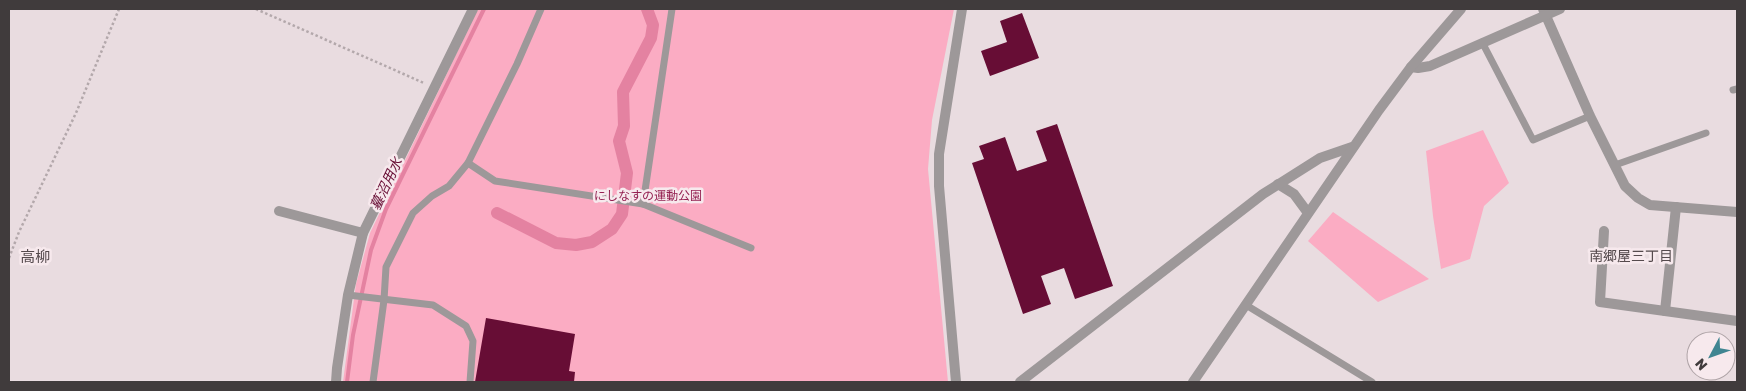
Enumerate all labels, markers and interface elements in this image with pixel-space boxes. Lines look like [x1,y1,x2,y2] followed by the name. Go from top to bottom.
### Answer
[367,153,407,213] water label: 蟇沼用水
[594,189,702,203] park label: にしなすの運動公園
[20,248,50,266] district label: 高柳
[1589,248,1673,265] district label: 南郷屋三丁目
[1686,331,1736,381] north arrow
[1692,355,1711,374] text: N

